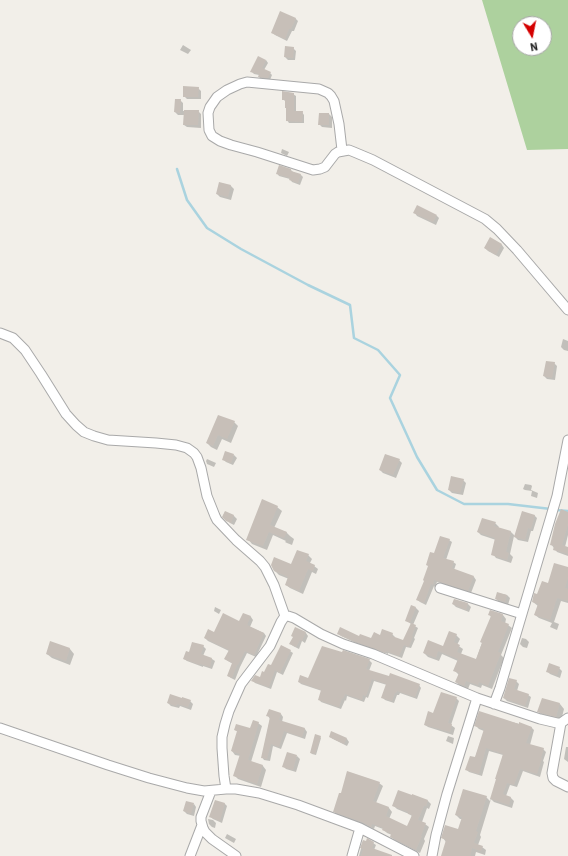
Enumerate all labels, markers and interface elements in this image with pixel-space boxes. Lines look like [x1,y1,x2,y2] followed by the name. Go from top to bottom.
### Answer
[512,16,552,56] north arrow
[529,40,539,54] text: N

